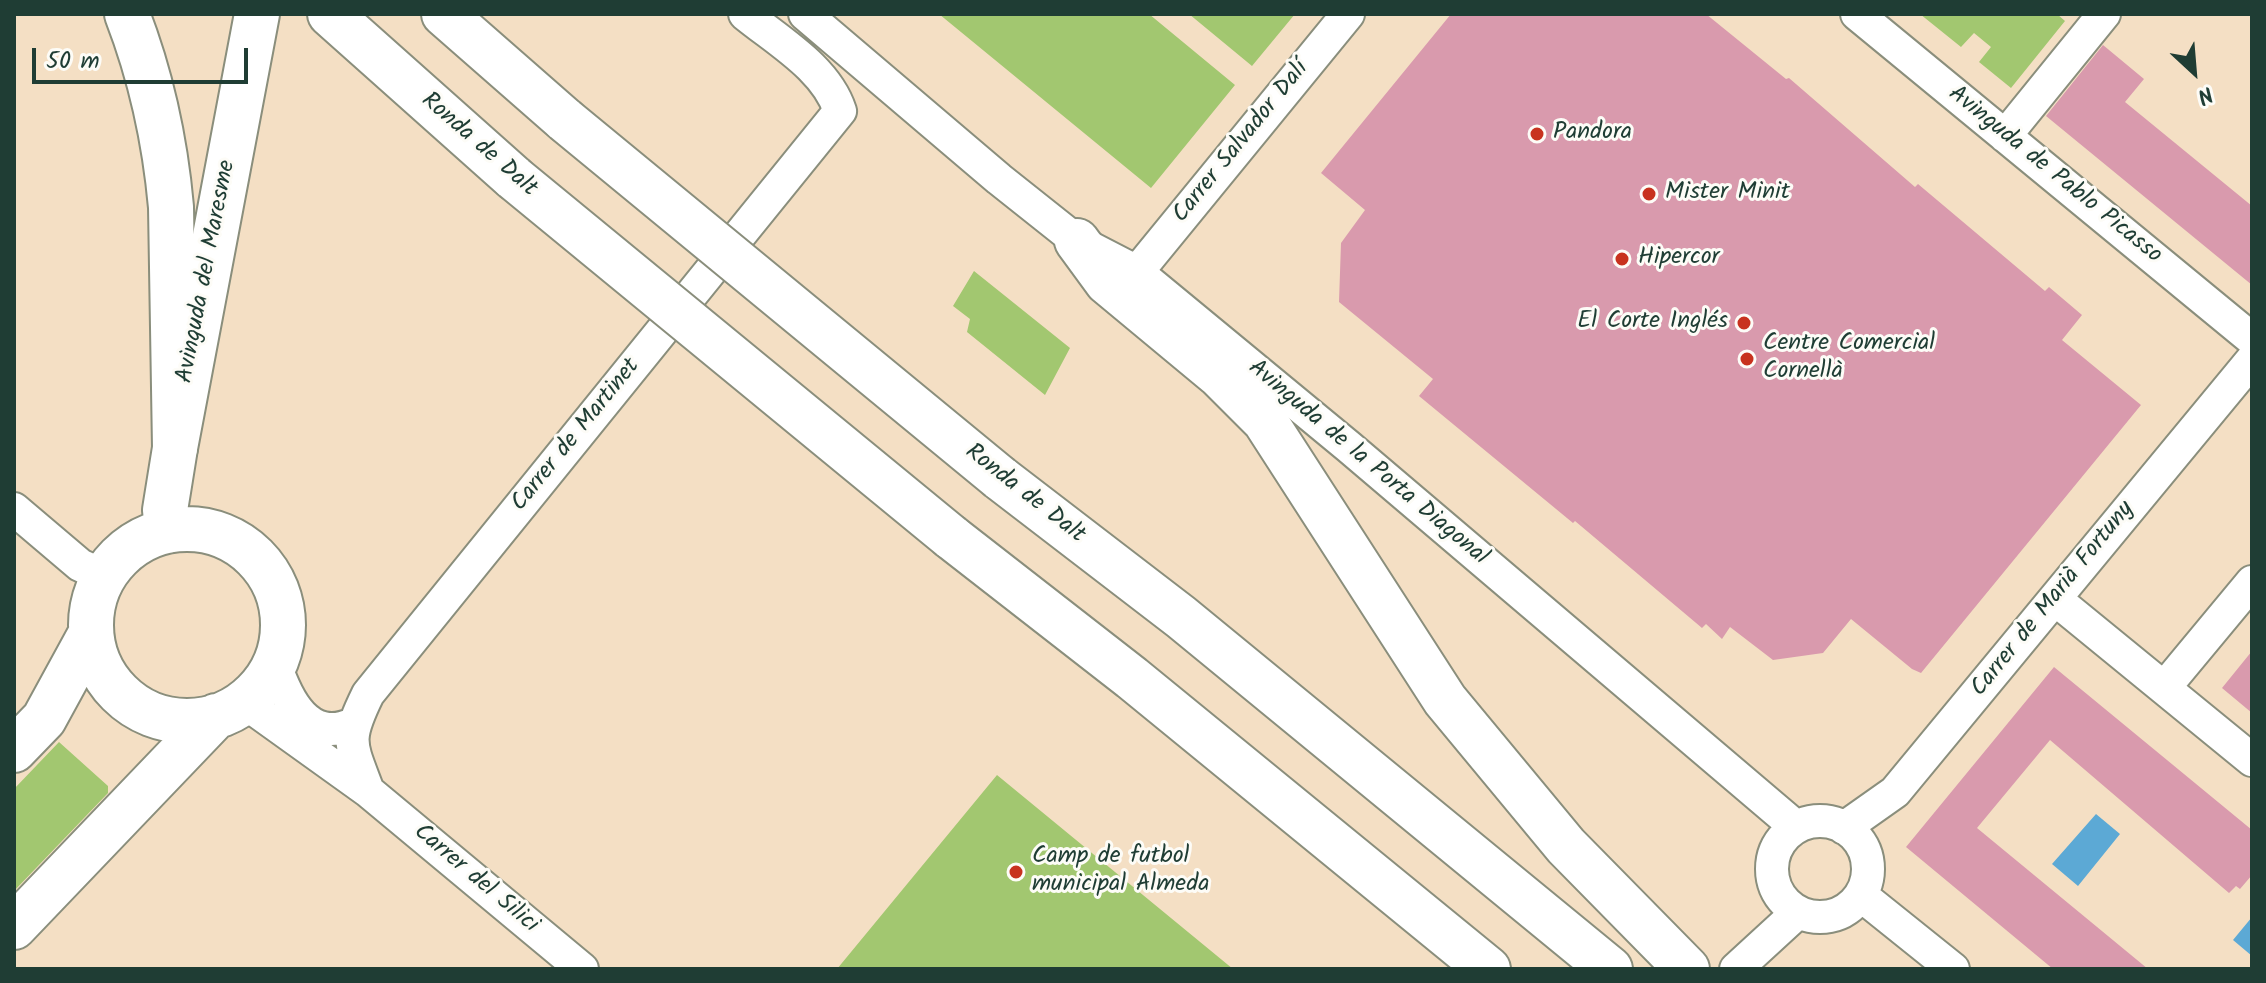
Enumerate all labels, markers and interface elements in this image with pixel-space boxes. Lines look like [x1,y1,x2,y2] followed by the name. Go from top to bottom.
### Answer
[36,32,252,82] scale bar
[2154,32,2234,112] north arrow
[46,42,100,81] text: 50 m
[1168,56,1316,230] street label: Carrer Salvador Dalí
[2191,75,2219,113] text: N
[1941,81,2167,271] street label: Avinguda de Pablo Picasso
[414,88,542,204] street label: Ronda de Dalt
[1553,120,1632,148] place label: Pandora
[1528,125,1546,143] marker: Pandora
[172,158,244,386] street label: Avinguda del Maresme
[1665,180,1790,208] place label: Mister Minit
[1640,185,1658,203] marker: Mister Minit
[1638,245,1720,273] place label: Hipercor
[1613,250,1631,268] marker: Hipercor
[1577,309,1728,337] place label: El Corte Inglés
[1735,314,1753,332] marker: El Corte Inglés
[1763,331,1935,387] place label: Centre Comercial Cornellà
[1738,350,1756,368] marker: Centre Comercial Cornellà
[507,354,647,518] street label: Carrer de Martinet
[1241,355,1493,573] street label: Avinguda de la Porta Diagonal
[958,439,1090,551] street label: Ronda de Dalt
[1966,496,2142,704] street label: Carrer de Marià Fortuny
[407,819,543,941] street label: Carrer del Silici
[1032,844,1209,900] place label: Camp de futbol municipal Almeda
[1007,863,1025,881] marker: Camp de futbol municipal Almeda

